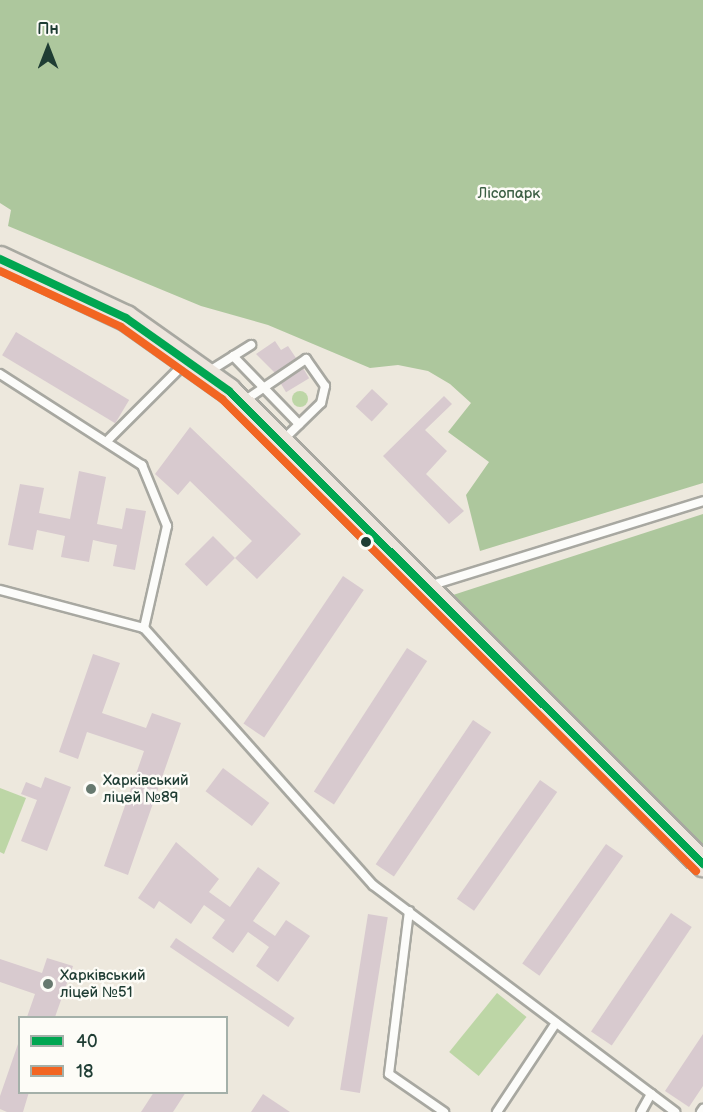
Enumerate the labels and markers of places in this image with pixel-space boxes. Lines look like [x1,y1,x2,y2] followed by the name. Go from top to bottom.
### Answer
[360,536,372,548] unlabelled marker
[103,771,189,806] place label: Харківський ліцей №89
[84,782,98,796] marker: Харківський ліцей №89
[60,966,146,1001] place label: Харківський ліцей №51
[41,977,55,991] marker: Харківський ліцей №51

